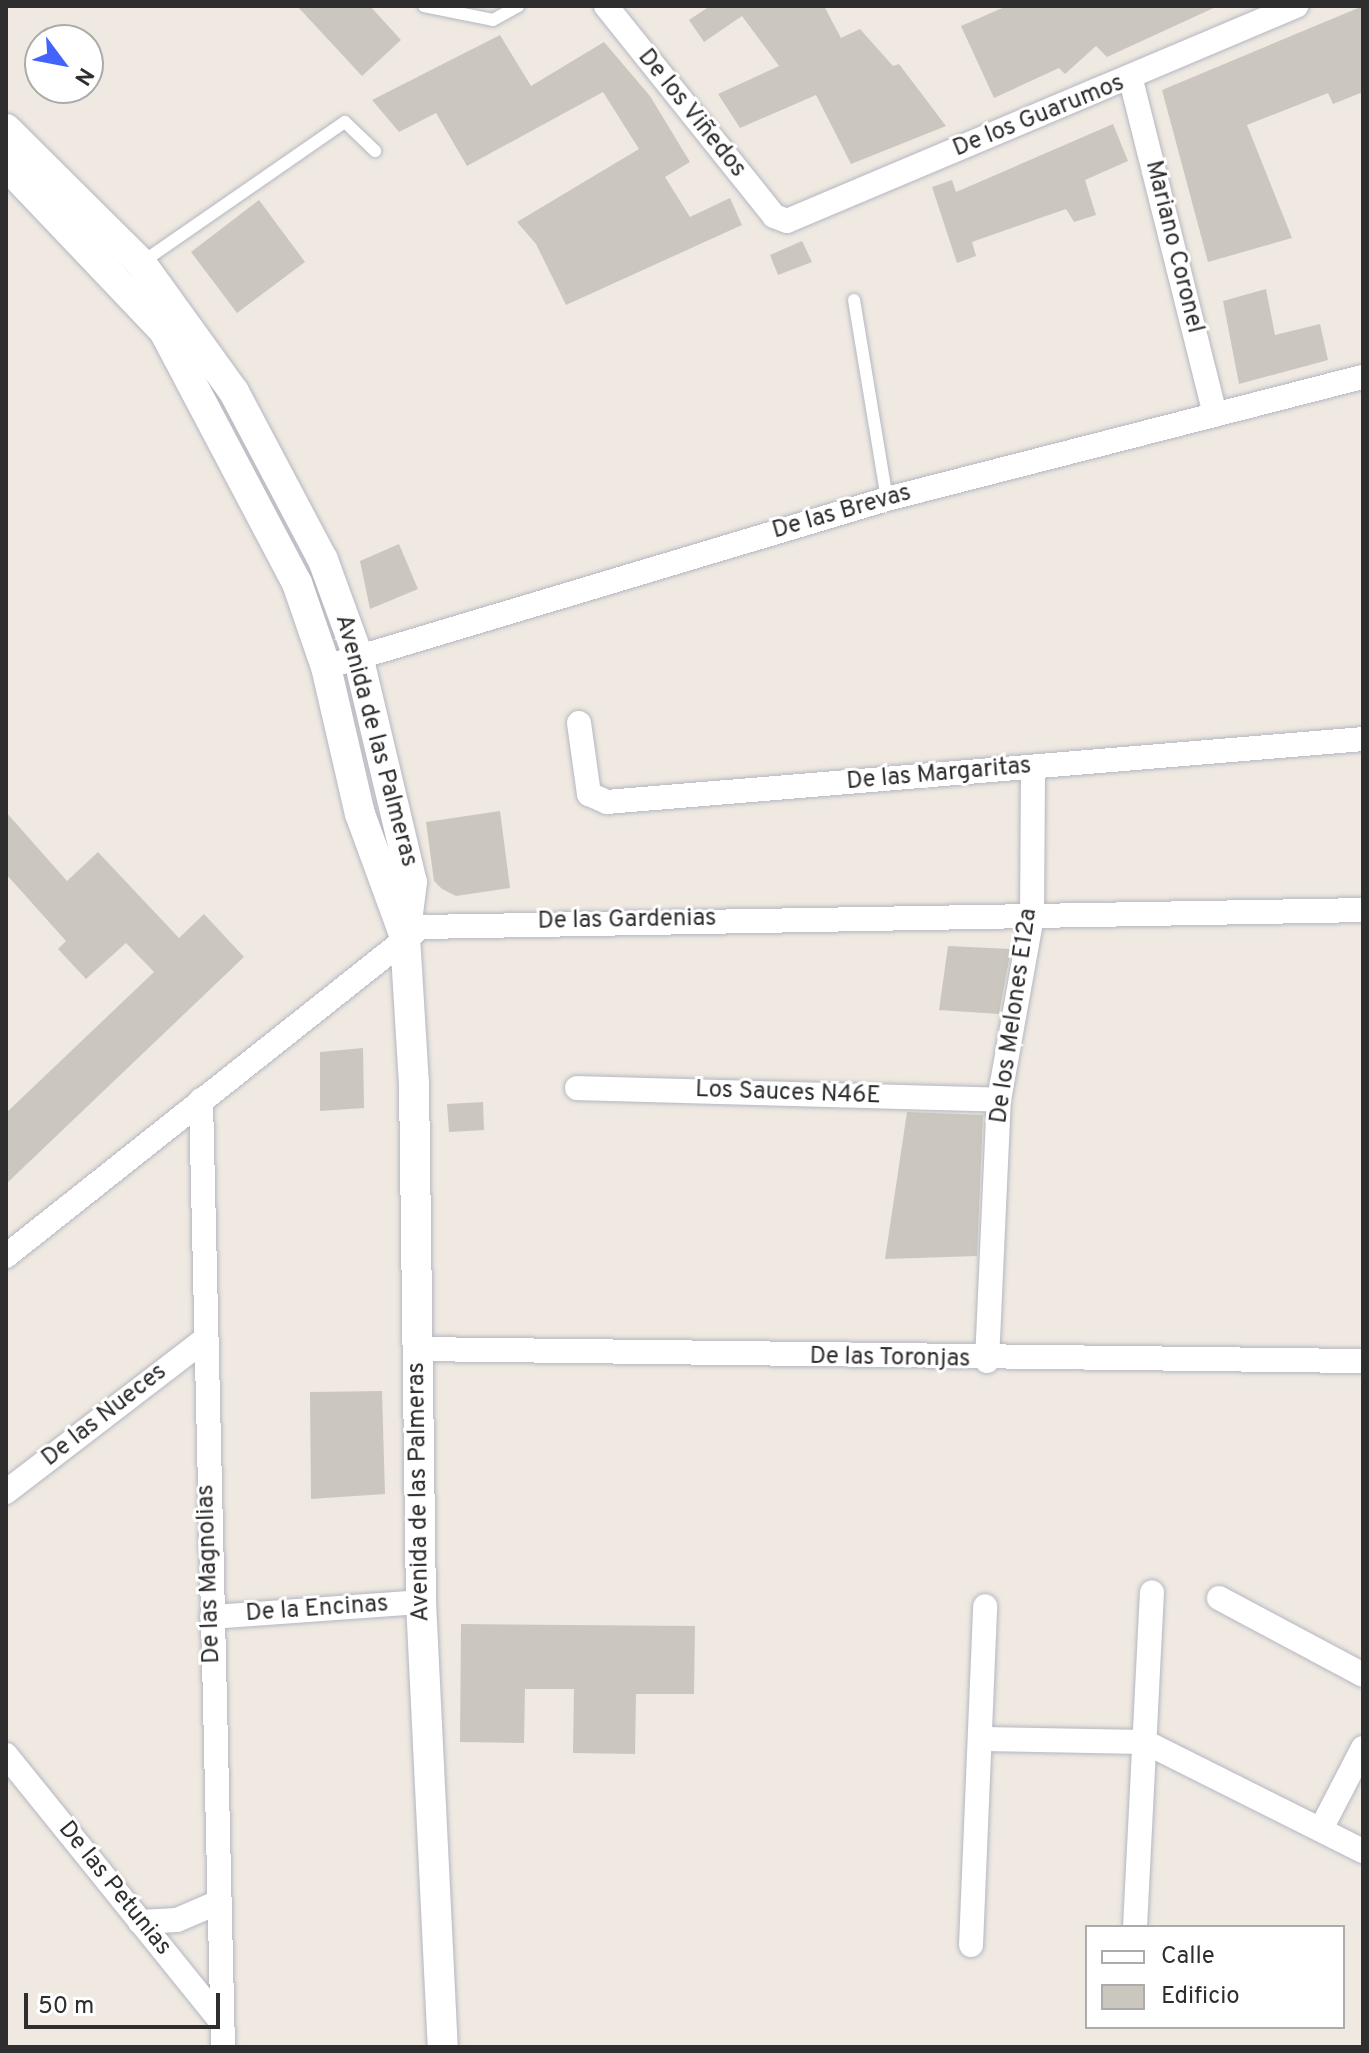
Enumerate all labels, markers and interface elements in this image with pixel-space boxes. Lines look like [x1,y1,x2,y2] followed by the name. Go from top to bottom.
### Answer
[24,24,104,104] north arrow
[630,44,752,184] street label: De los Viñedos
[67,62,99,90] text: N
[949,70,1129,164] street label: De los Guarumos
[1138,158,1208,336] street label: Mariano Coronel
[769,479,915,547] street label: De las Brevas
[327,612,423,870] street label: Avenida de las Palmeras
[845,753,1033,797] street label: De las Margaritas
[537,905,717,937] street label: De las Gardenias
[986,907,1044,1125] street label: De los Melones E12a
[695,1076,881,1112] street label: Los Sauces N46E
[809,1343,971,1375] street label: De las Toronjas
[37,1358,173,1474] street label: De las Nueces
[403,1362,437,1622] street label: Avenida de las Palmeras
[192,1484,228,1664] street label: De las Magnolias
[245,1591,389,1629] street label: De la Encinas
[51,1816,177,1962] street label: De las Petunias
[1085,1925,1345,2029] legend
[1161,1942,1215,1972] text: Calle
[28,1977,224,2027] scale bar
[1161,1982,1240,2012] text: Edificio
[38,1992,94,2022] text: 50 m

